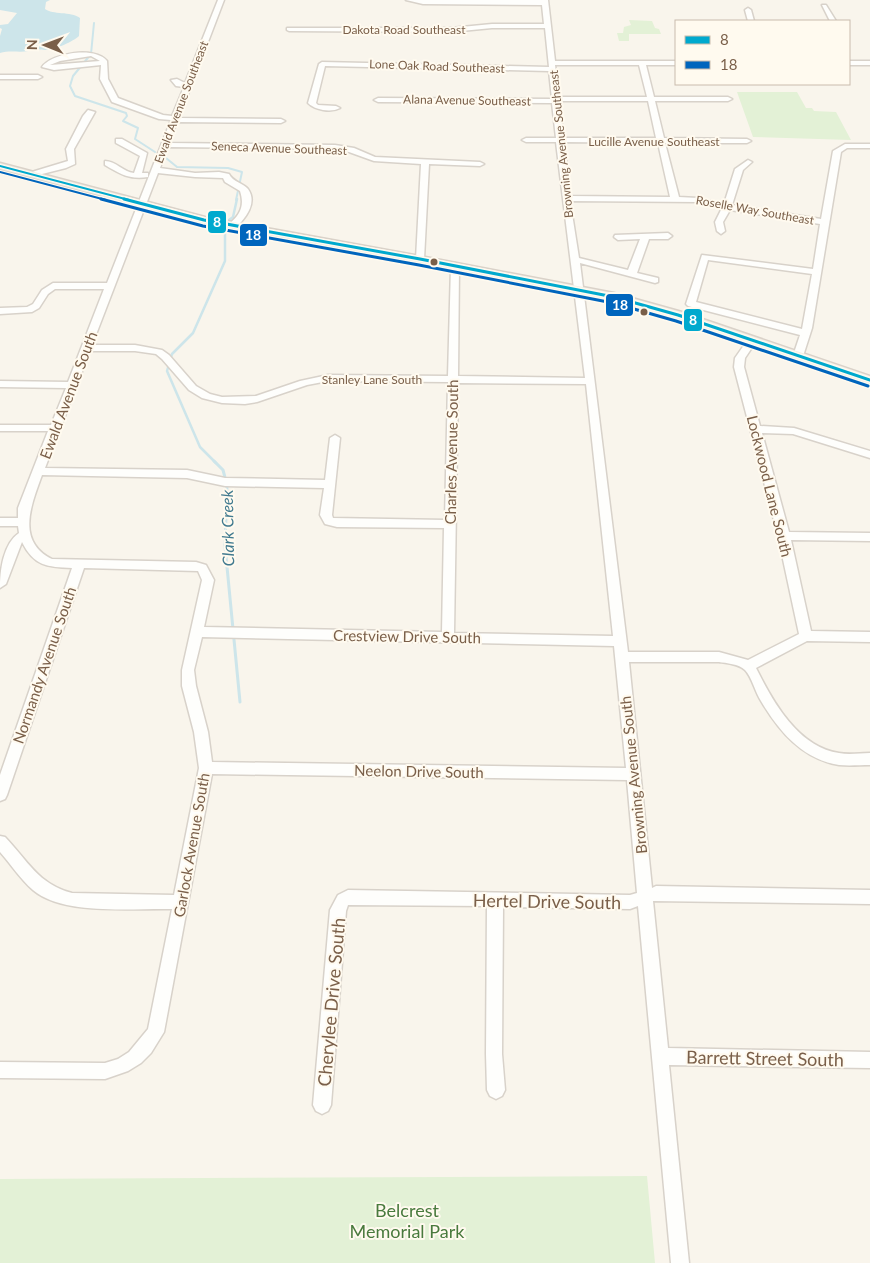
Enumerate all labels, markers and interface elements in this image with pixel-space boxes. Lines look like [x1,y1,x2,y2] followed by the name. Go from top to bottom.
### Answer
[20,20,70,70] north arrow
[675,20,850,85] legend
[342,22,466,37] street label: Dakota Road Southeast
[720,30,729,48] text: 8
[151,38,212,165] street label: Ewald Avenue Southeast
[23,39,40,50] text: N
[720,55,737,73] text: 18
[369,56,506,76] street label: Lone Oak Road Southeast
[546,69,576,219] street label: Browning Avenue Southeast
[403,91,532,109] street label: Alana Avenue Southeast
[588,134,720,149] street label: Lucille Avenue Southeast
[211,138,348,158] street label: Seneca Avenue Southeast
[695,192,816,228] street label: Roselle Way Southeast
[207,210,227,234] line badge: 8
[213,213,221,230] text: 8
[239,223,268,247] line badge: 18
[245,226,261,243] text: 18
[429,257,439,267] unlabelled marker
[605,293,634,317] line badge: 18
[612,296,628,313] text: 18
[639,307,649,317] unlabelled marker
[683,308,703,332] line badge: 8
[689,311,697,328] text: 8
[35,329,101,461] street label: Ewald Avenue South
[322,372,422,387] street label: Stanley Lane South
[441,379,461,525] street label: Charles Avenue South
[744,413,796,559] street label: Lockwood Lane South
[217,489,237,566] water label: Clark Creek
[9,584,79,746] street label: Normandy Avenue South
[333,626,481,646] street label: Crestview Drive South
[616,695,650,855] street label: Browning Avenue South
[354,761,484,781] street label: Neelon Drive South
[169,771,213,919] street label: Garlock Avenue South
[473,889,621,913] street label: Hertel Drive South
[313,917,349,1087] street label: Cherylee Drive South
[686,1046,844,1070] street label: Barrett Street South
[350,1199,465,1242] park label: Belcrest Memorial Park

